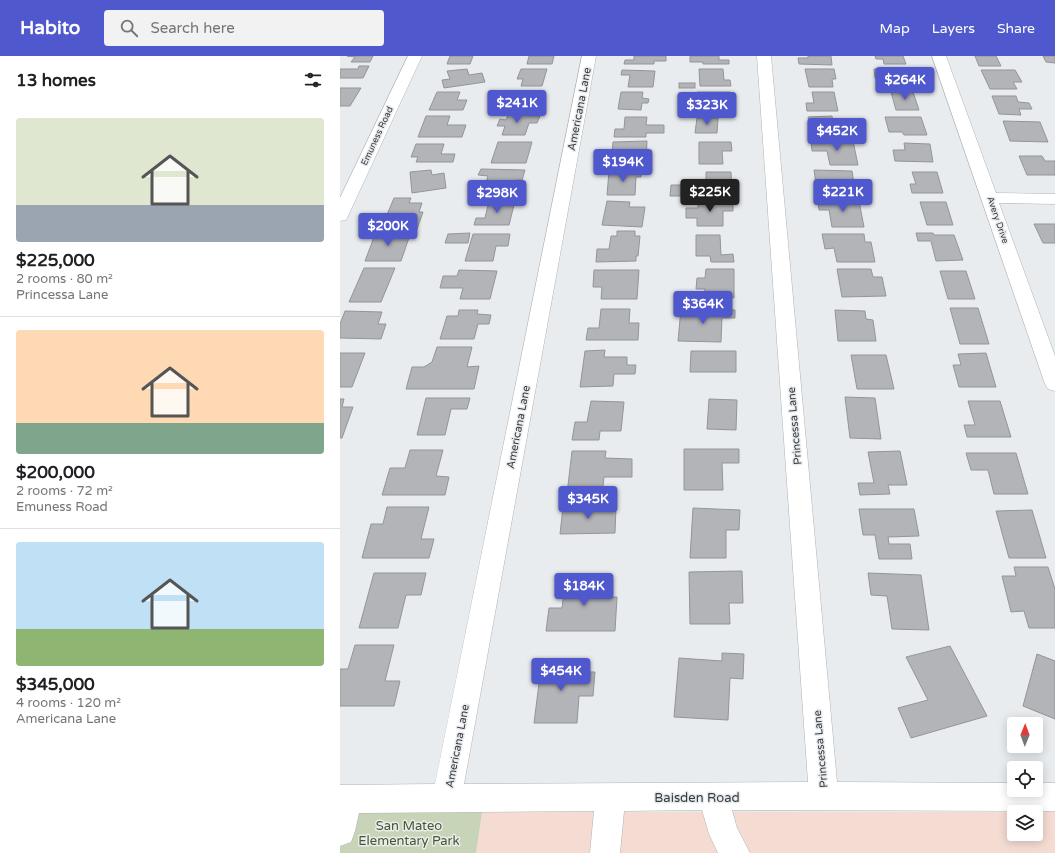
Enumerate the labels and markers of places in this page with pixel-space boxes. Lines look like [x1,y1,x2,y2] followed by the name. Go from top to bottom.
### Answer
[877,67,933,101] pin: $264K
[489,90,545,124] pin: $241K
[679,92,735,126] pin: $323K
[809,118,865,152] pin: $452K
[595,149,651,183] pin: $194K
[682,179,738,213] pin: $225K
[815,179,871,213] pin: $221K
[469,180,525,214] pin: $298K
[360,213,416,247] pin: $200K
[675,291,731,325] pin: $364K
[560,486,616,520] pin: $345K
[556,573,612,607] pin: $184K
[533,658,589,692] pin: $454K

